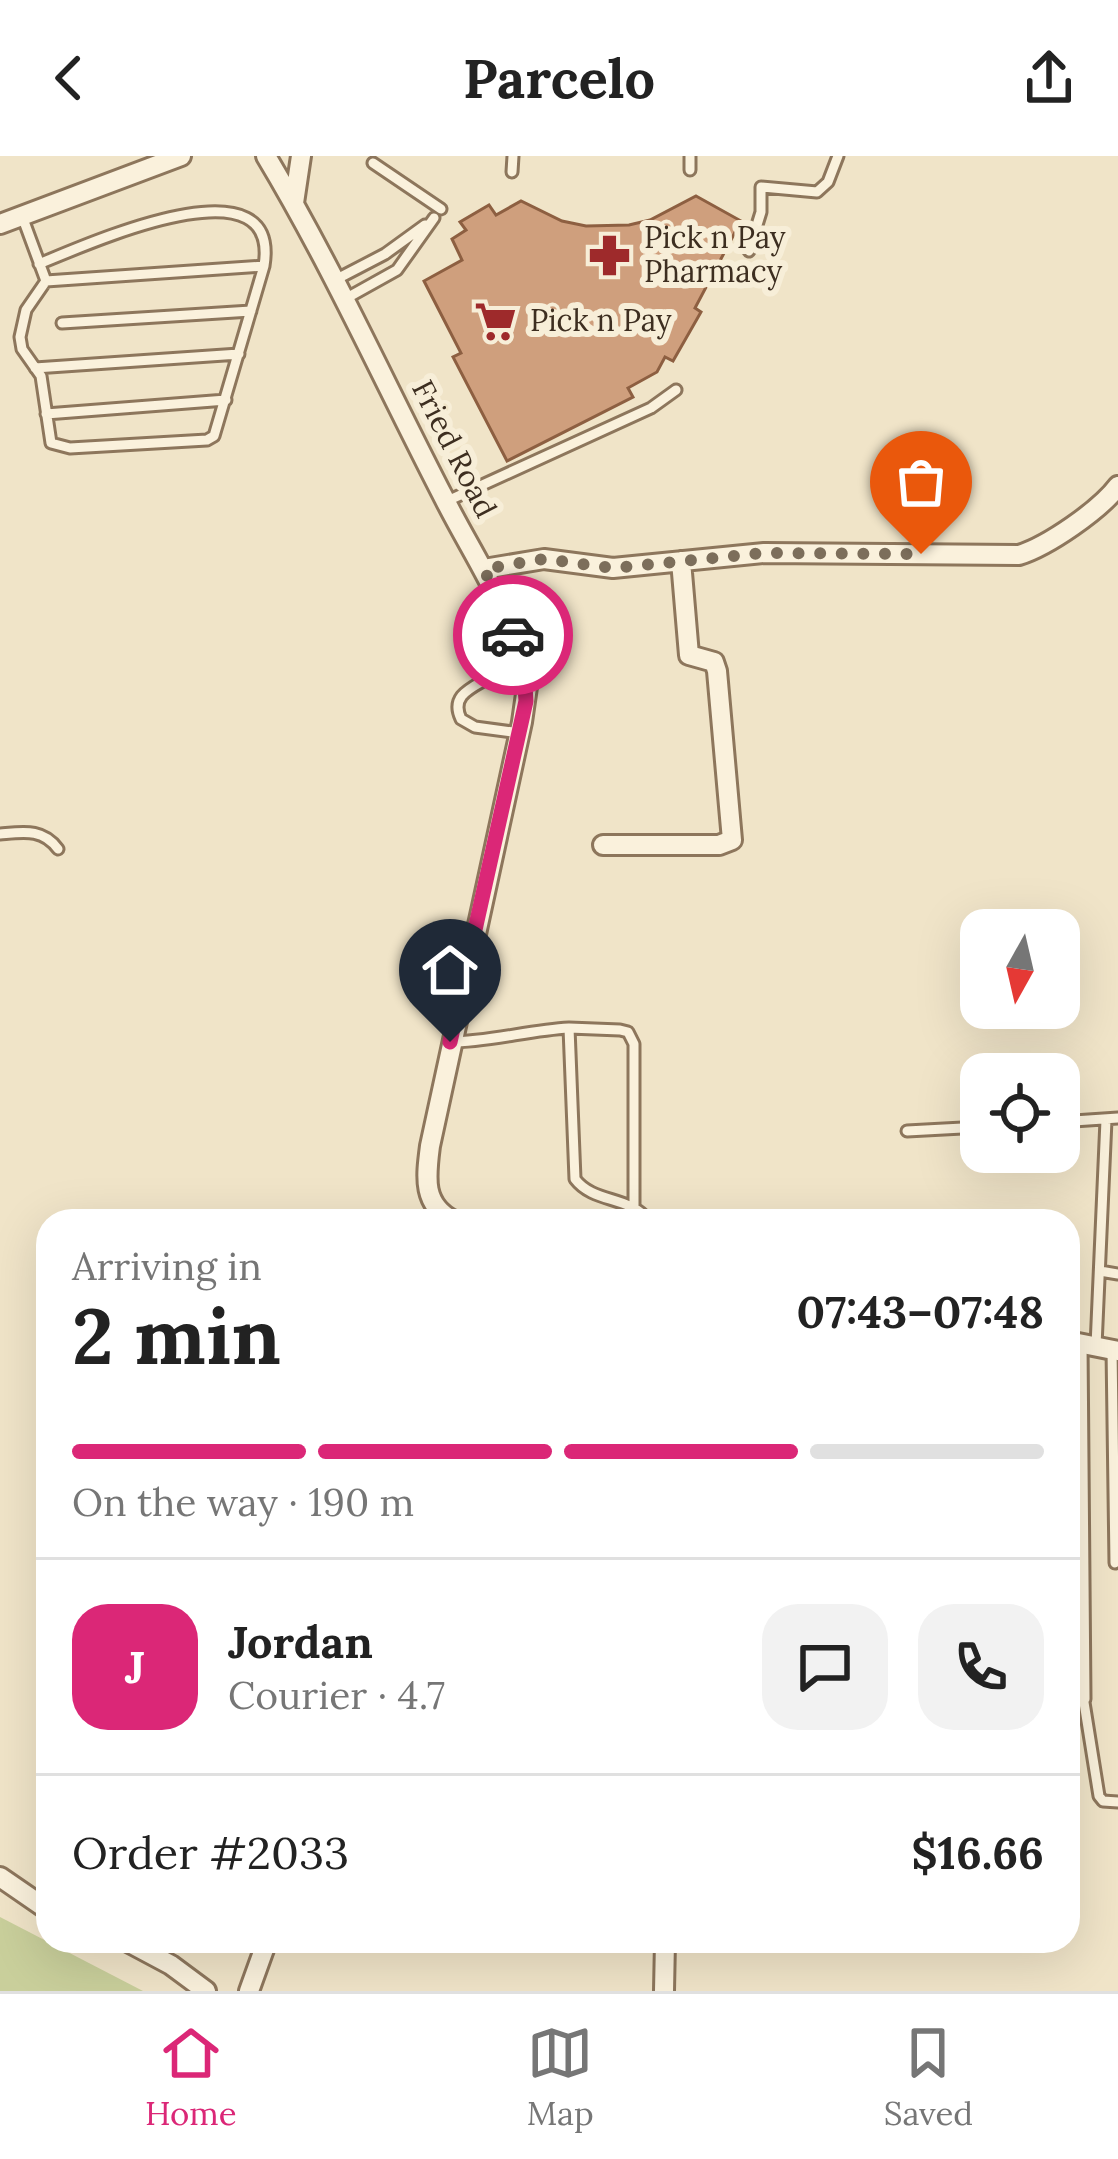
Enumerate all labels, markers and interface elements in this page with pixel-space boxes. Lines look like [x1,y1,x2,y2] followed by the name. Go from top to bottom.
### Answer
[463,44,655,113] text: Parcelo
[36,45,102,111] icon: back
[1016,45,1082,111] icon: share
[644,218,786,291] place label: Pick n Pay Pharmacy
[587,232,633,278] pharmacy icon: Pick n Pay Pharmacy
[473,298,519,344] supermarket icon: Pick n Pay
[530,301,672,340] place label: Pick n Pay
[404,373,506,524] street label: Fried Road
[870,431,972,554] pin
[888,449,954,515] icon: bag
[453,575,573,695] courier
[480,602,546,668] icon: car
[960,909,1080,1029] north arrow
[960,909,1080,1173] map controls
[399,919,501,1042] pin
[417,937,483,1003] icon: home
[960,1053,1080,1173] button: locate
[72,1241,262,1291] text: Arriving in
[797,1283,1044,1340] text: 07:43–07:48
[72,1286,281,1385] text: 2 min
[72,1477,414,1527] text: On the way · 190 m
[762,1604,888,1730] button: chat
[918,1604,1044,1730] button: phone
[228,1613,373,1670] text: Jordan
[125,1638,145,1695] text: J
[228,1670,445,1720] text: Courier · 4.7
[72,1824,349,1881] text: Order #2033
[911,1824,1044,1881] text: $16.66
[145,2020,237,2134] tab: Home
[527,2020,594,2134] tab: Map
[884,2020,973,2134] tab: Saved

